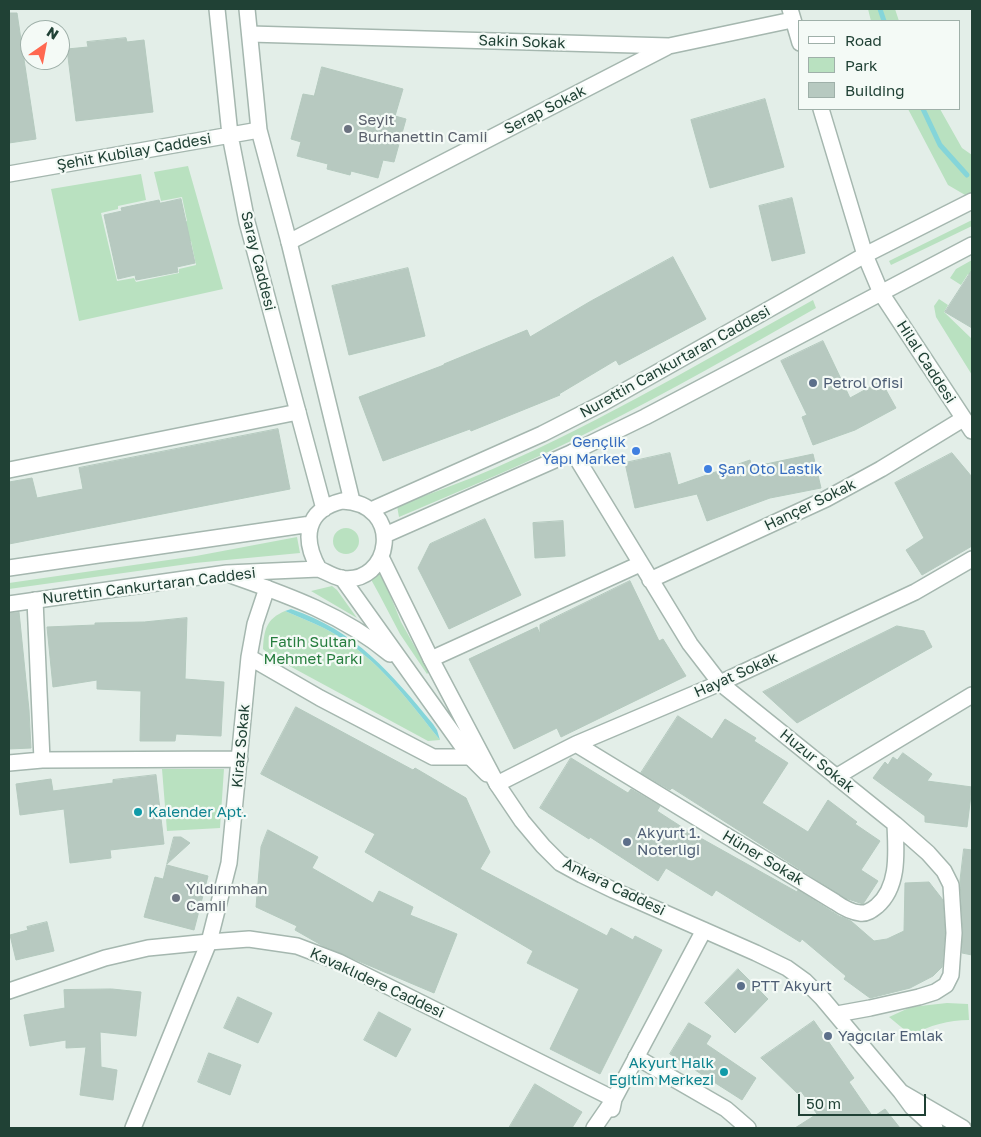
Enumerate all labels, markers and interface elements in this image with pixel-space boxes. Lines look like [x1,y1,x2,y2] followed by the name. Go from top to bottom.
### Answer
[20,20,70,70] north arrow
[798,20,961,110] legend
[44,23,62,43] text: N
[478,31,566,53] street label: Sakin Sokak
[845,31,882,49] text: Road
[845,56,877,74] text: Park
[845,81,905,99] text: Building
[501,82,589,138] street label: Serap Sokak
[358,111,487,146] place label: Seyit Burhanettin Camii
[342,123,354,135] marker: Seyit Burhanettin Camii
[55,130,213,174] street label: Şehit Kubilay Caddesi
[237,209,279,313] street label: Saray Caddesi
[577,302,773,422] street label: Nurettin Cankurtaran Caddesi
[893,317,959,407] street label: Hilal Caddesi
[823,374,903,392] place label: Petrol Ofisi
[807,377,819,389] marker: Petrol Ofisi
[542,433,626,468] place label: Gençlik Yapı Market
[630,445,642,457] marker: Gençlik Yapı Market
[718,460,823,478] place label: Şan Oto Lastik
[702,463,714,475] marker: Şan Oto Lastik
[761,475,859,535] street label: Hançer Sokak
[41,564,257,608] street label: Nurettin Cankurtaran Caddesi
[263,633,363,668] park label: Fatih Sultan Mehmet Parkı
[691,649,781,701] street label: Hayat Sokak
[228,703,254,789] street label: Kiraz Sokak
[776,725,858,797] street label: Huzur Sokak
[148,803,247,821] place label: Kalender Apt.
[132,806,144,818] marker: Kalender Apt.
[637,824,701,859] place label: Akyurt 1. Noterliği
[719,827,807,889] street label: Hüner Sokak
[621,836,633,848] marker: Akyurt 1. Noterliği
[560,854,668,920] street label: Ankara Caddesi
[186,880,268,915] place label: Yıldırımhan Camii
[170,892,182,904] marker: Yıldırımhan Camii
[307,944,447,1022] street label: Kavaklıdere Caddesi
[751,977,832,995] place label: PTT Akyurt
[735,980,747,992] marker: PTT Akyurt
[838,1027,943,1045] place label: Yağcılar Emlak
[822,1030,834,1042] marker: Yağcılar Emlak
[609,1054,714,1089] place label: Akyurt Halk Eğitim Merkezi
[718,1066,730,1078] marker: Akyurt Halk Eğitim Merkezi
[801,1084,928,1116] scale bar
[806,1094,841,1112] text: 50 m

